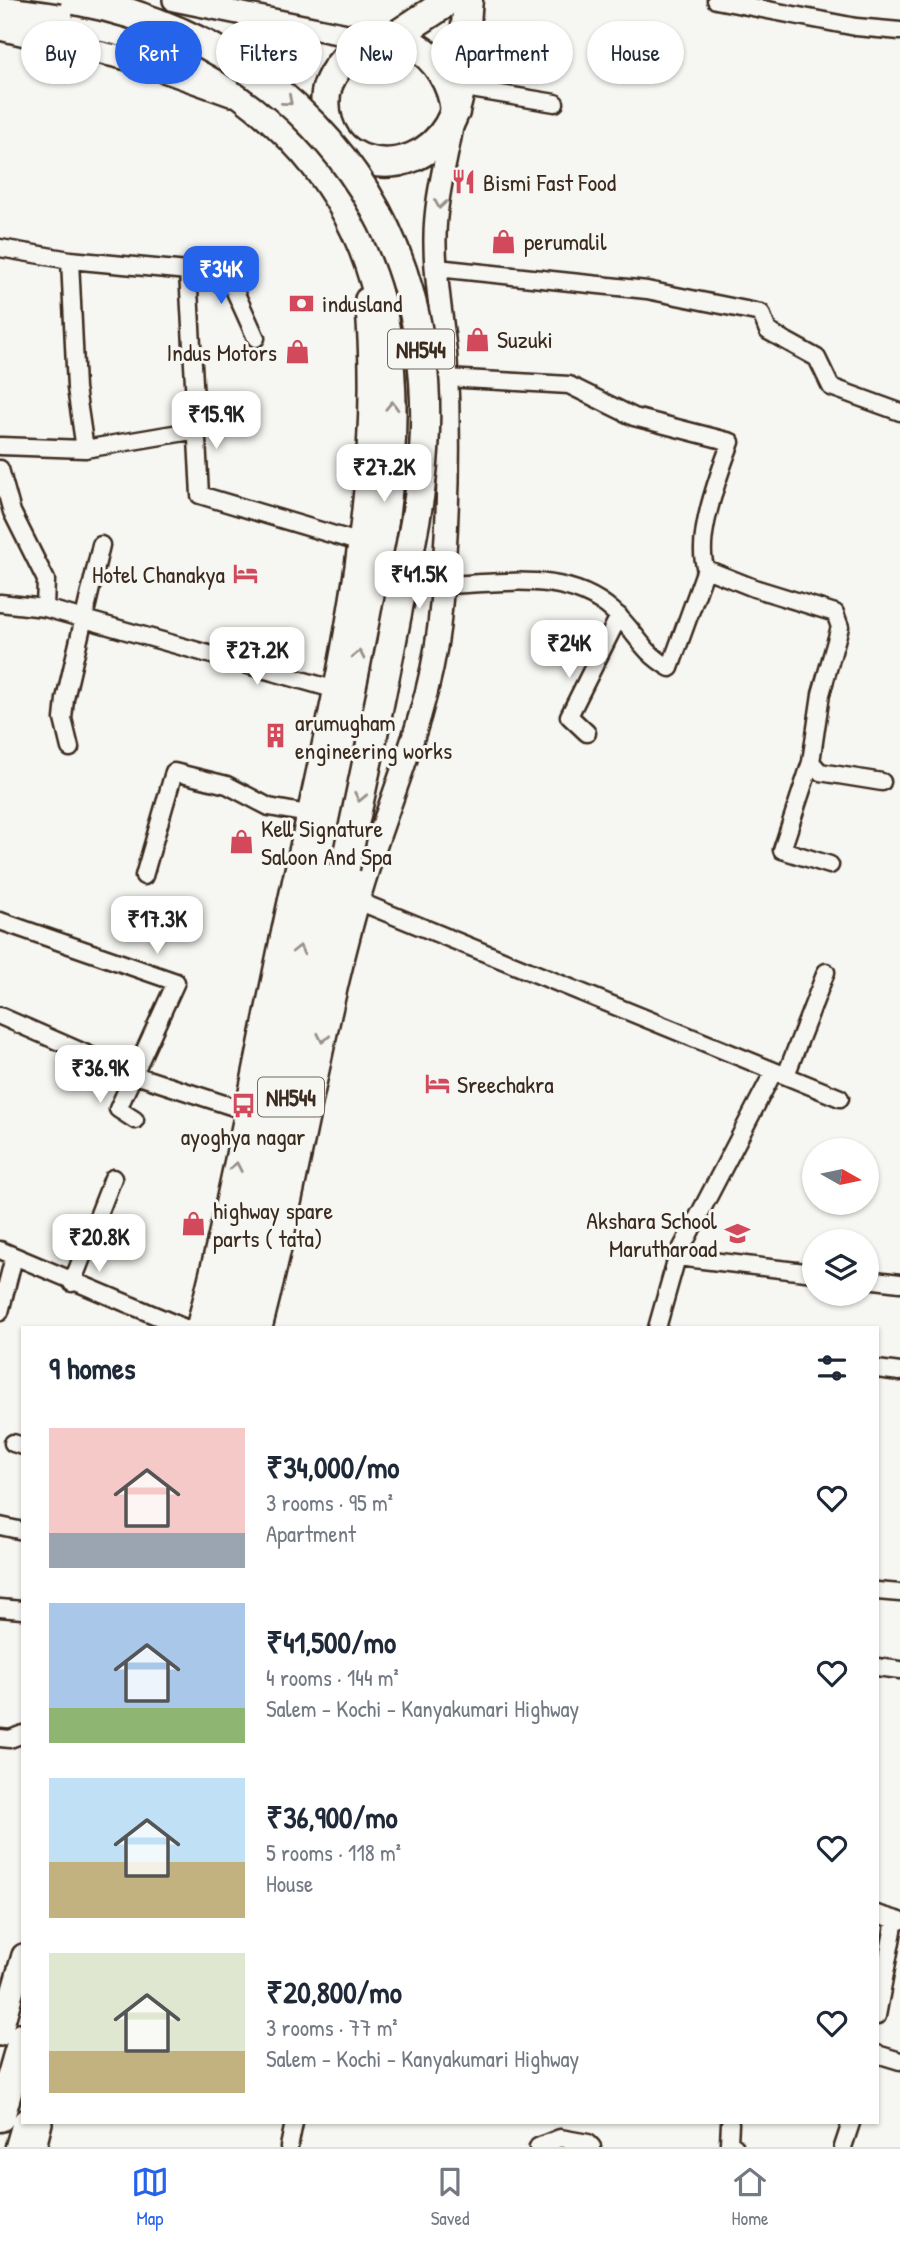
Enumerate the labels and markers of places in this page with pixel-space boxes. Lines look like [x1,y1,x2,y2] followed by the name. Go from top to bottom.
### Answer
[483,166,616,198] place label: Bismi Fast Food
[449,168,477,196] restaurant icon: Bismi Fast Food
[524,225,607,257] place label: perumalil
[490,227,518,255] shop icon: perumalil
[180,246,262,306] pin: ₹34K
[322,287,402,319] place label: indusland
[288,289,316,317] bank icon: indusland
[497,323,553,355] place label: Suzuki
[463,325,491,353] shop icon: Suzuki
[166,336,277,368] place label: Indus Motors
[283,338,311,366] shop icon: Indus Motors
[159,392,273,451] pin: ₹15.9K
[327,444,441,504] pin: ₹27.2K
[362,552,476,611] pin: ₹41.5K
[92,558,225,590] place label: Hotel Chanakya
[231,560,259,588] hotel icon: Hotel Chanakya
[528,620,610,680] pin: ₹24K
[200,628,314,687] pin: ₹27.2K
[295,706,452,766] place label: arumugham engineering works
[261,722,289,750] building icon: arumugham engineering works
[261,812,392,872] place label: Kell Signature Saloon And Spa
[227,828,255,856] shop icon: Kell Signature Saloon And Spa
[100,897,214,956] pin: ₹17.3K
[43,1046,157,1105] pin: ₹36.9K
[457,1068,554,1100] place label: Sreechakra
[423,1070,451,1098] hotel icon: Sreechakra
[229,1091,257,1119] bus stop icon: ayoghya nagar
[181,1120,305,1152] place label: ayoghya nagar
[213,1194,334,1254] place label: highway spare parts ( tata)
[586,1204,718,1264] place label: Akshara School Marutharoad
[179,1210,207,1238] shop icon: highway spare parts ( tata)
[42,1214,156,1274] pin: ₹20.8K
[723,1220,751,1248] school or university icon: Akshara School Marutharoad

